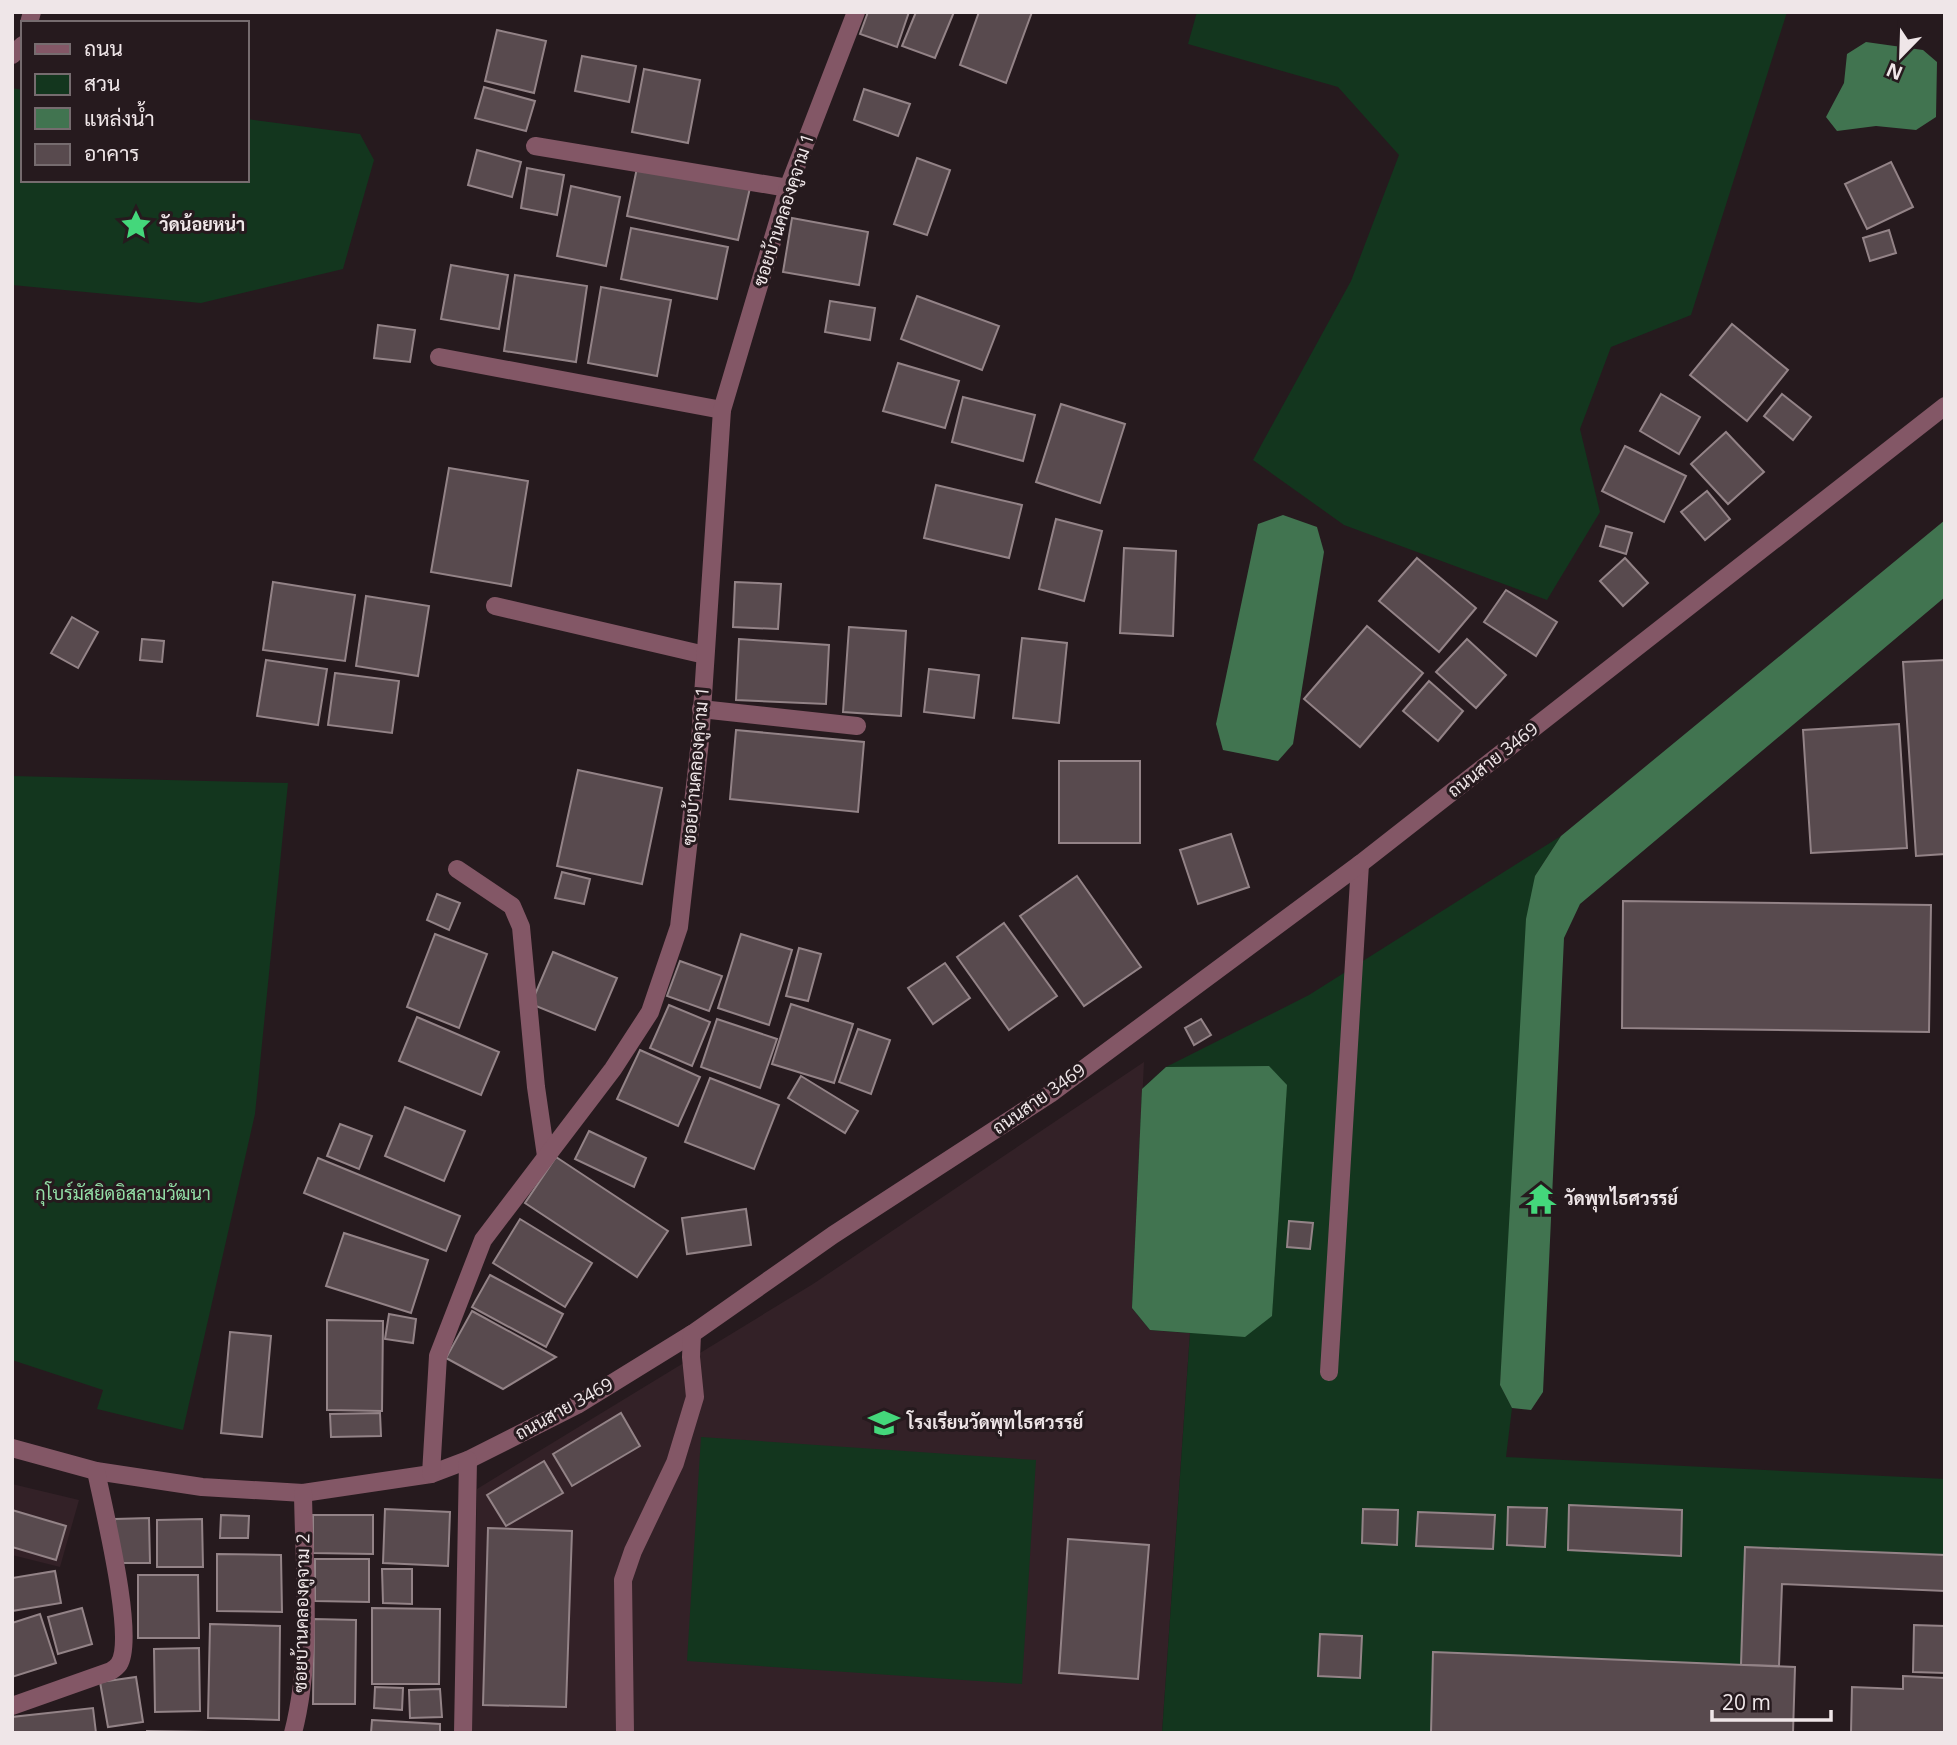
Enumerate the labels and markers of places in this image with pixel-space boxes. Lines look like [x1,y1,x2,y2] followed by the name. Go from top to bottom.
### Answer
[119,208,153,242] place icon: วัดน้อยหน่า
[159,212,245,236] place label: วัดน้อยหน่า
[1524,1182,1558,1216] temple icon: วัดพุทไธศวรรย์
[1564,1186,1679,1213] place label: วัดพุทไธศวรรย์
[867,1406,901,1440] school or university icon: โรงเรียนวัดพุทไธศวรรย์
[906,1410,1084,1437] place label: โรงเรียนวัดพุทไธศวรรย์

